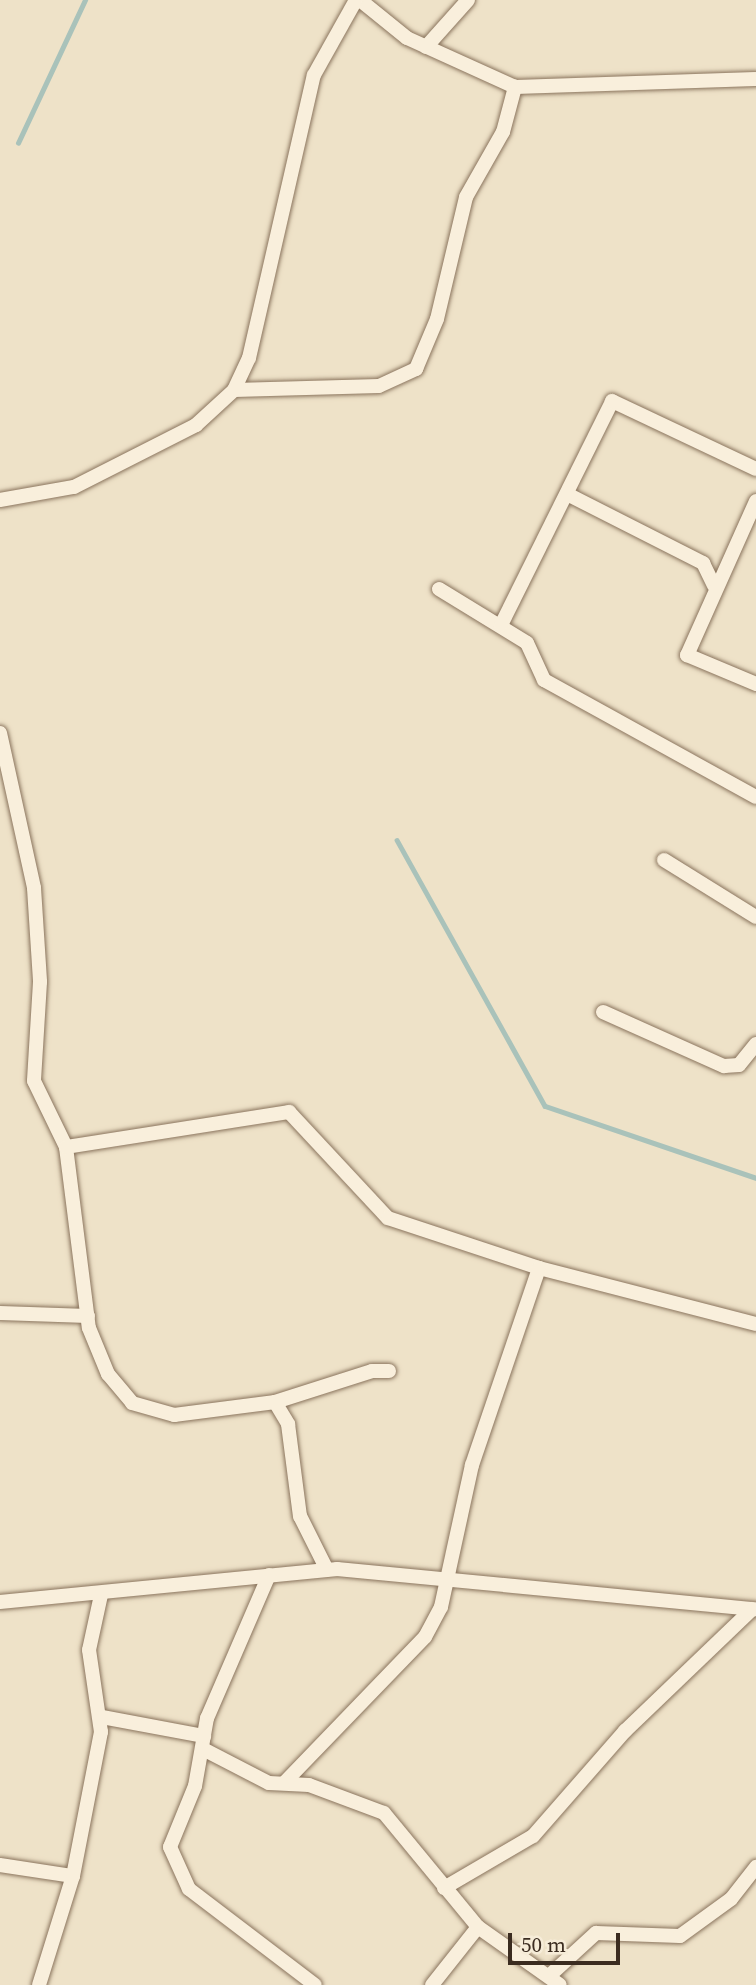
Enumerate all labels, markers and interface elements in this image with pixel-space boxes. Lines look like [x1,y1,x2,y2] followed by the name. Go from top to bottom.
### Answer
[511,1918,623,1962] scale bar
[521,1930,566,1959] text: 50 m

